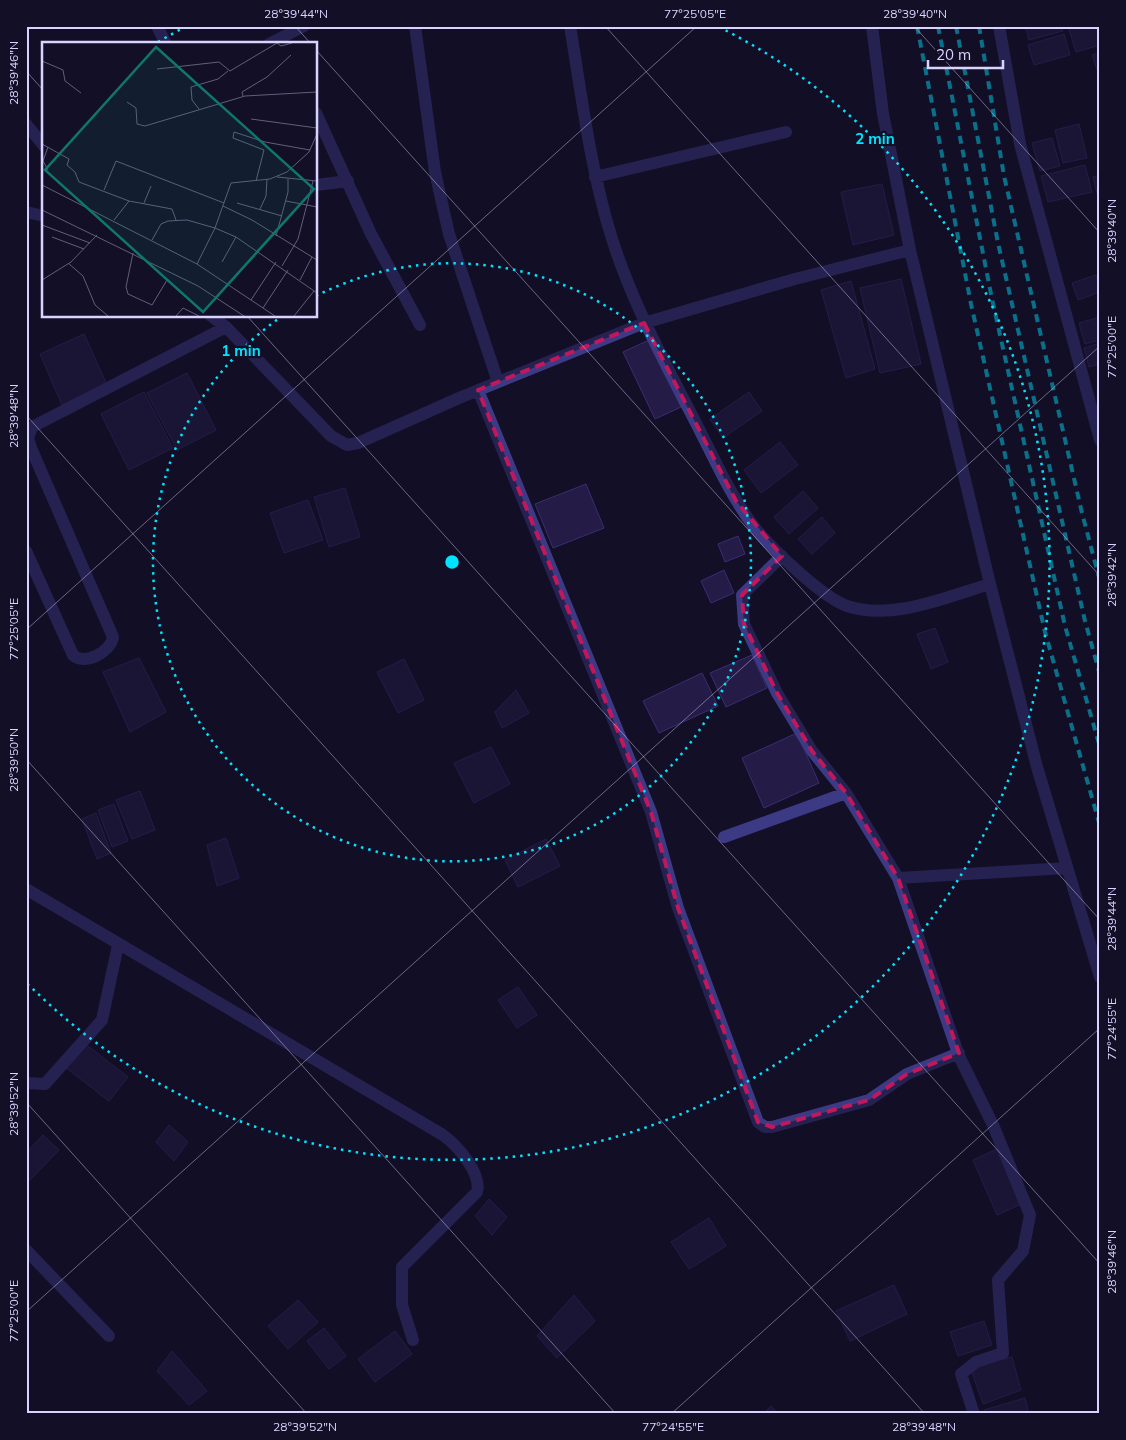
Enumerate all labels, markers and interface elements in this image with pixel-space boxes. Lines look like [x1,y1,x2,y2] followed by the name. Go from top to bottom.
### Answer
[264,6,328,21] text: 28°39'44"N
[664,6,726,21] text: 77°25'05"E
[883,6,947,21] text: 28°39'40"N
[928,38,1004,70] scale bar
[6,41,21,105] text: 28°39'46"N
[42,42,318,318] inset map
[936,45,971,64] text: 20 m
[855,129,895,148] text: 2 min
[1104,199,1119,263] text: 28°39'40"N
[1104,316,1119,378] text: 77°25'00"E
[221,341,261,360] text: 1 min
[6,384,21,448] text: 28°39'48"N
[1104,543,1119,607] text: 28°39'42"N
[443,553,461,571] centre of rings
[6,598,21,660] text: 77°25'05"E
[6,728,21,792] text: 28°39'50"N
[1104,887,1119,951] text: 28°39'44"N
[1104,998,1119,1060] text: 77°24'55"E
[6,1072,21,1136] text: 28°39'52"N
[1104,1230,1119,1294] text: 28°39'46"N
[6,1280,21,1342] text: 77°25'00"E
[273,1419,337,1434] text: 28°39'52"N
[642,1419,704,1434] text: 77°24'55"E
[892,1419,956,1434] text: 28°39'48"N

